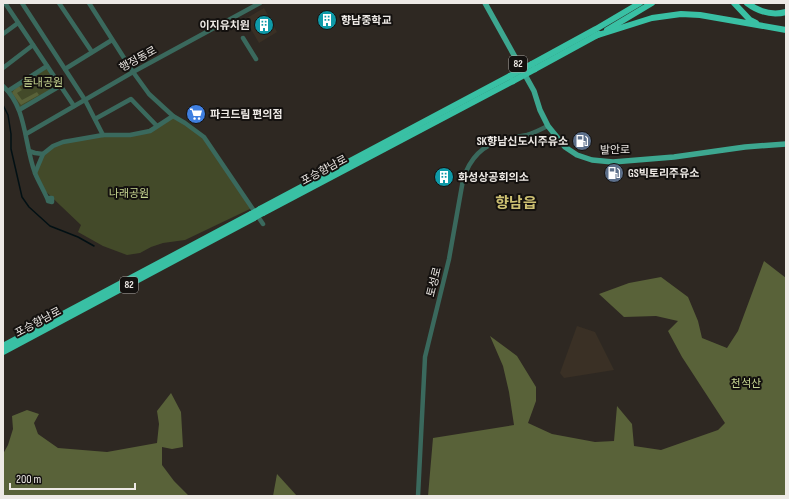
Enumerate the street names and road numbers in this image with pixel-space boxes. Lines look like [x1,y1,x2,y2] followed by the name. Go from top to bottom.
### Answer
[117,44,159,74] street label: 행정동로
[509,56,527,72] road number: 82
[600,143,630,157] street label: 발안로
[299,152,349,188] street label: 포승향남로
[424,266,444,298] street label: 토성로
[120,277,138,293] road number: 82
[13,304,63,340] street label: 포승향남로

